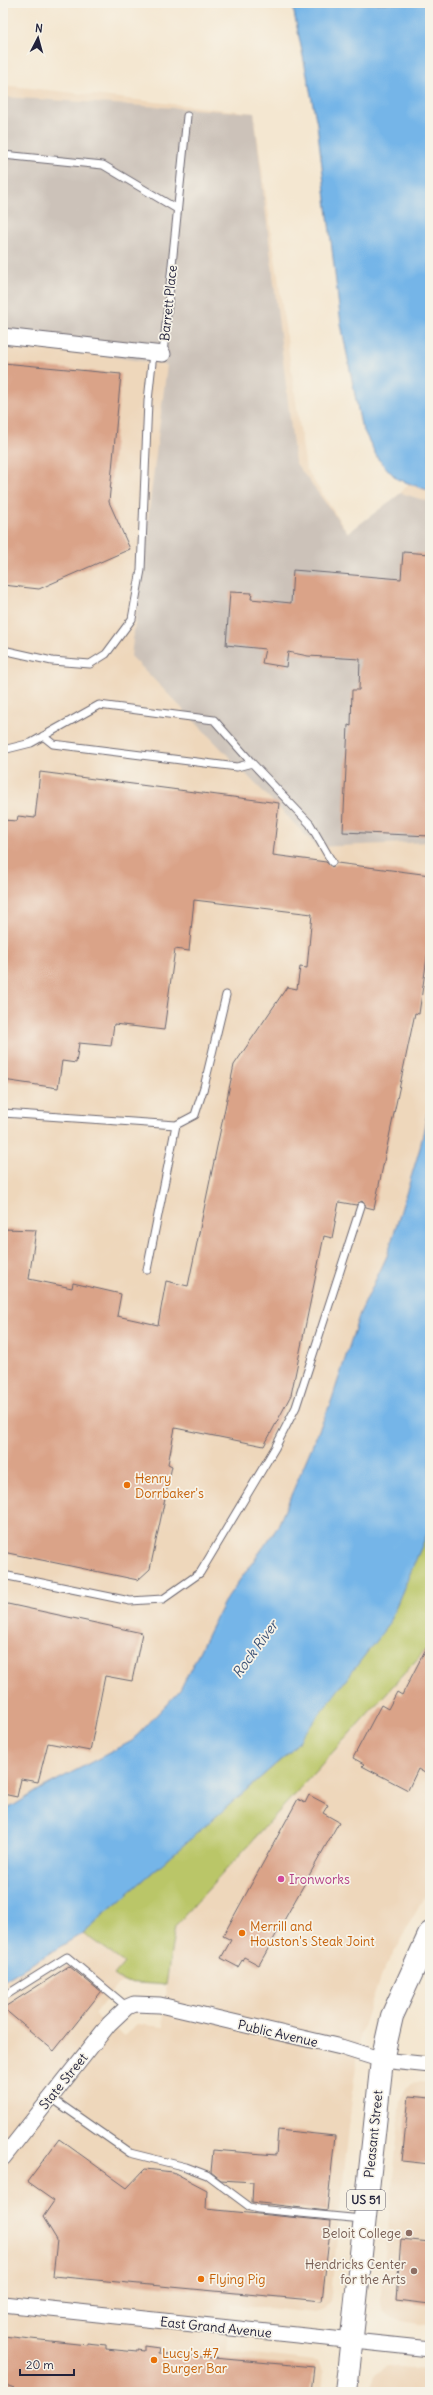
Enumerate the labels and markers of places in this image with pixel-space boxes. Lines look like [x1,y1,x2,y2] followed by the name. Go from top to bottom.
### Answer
[135,1470,204,1502] place label: Henry Dorrbaker's
[122,1480,132,1490] marker: Henry Dorrbaker's
[289,1871,350,1888] place label: Ironworks
[276,1874,286,1884] marker: Ironworks
[250,1918,375,1950] place label: Merrill and Houston's Steak Joint
[237,1928,247,1938] marker: Merrill and Houston's Steak Joint
[322,2225,401,2242] place label: Beloit College
[404,2228,414,2238] marker: Beloit College
[305,2256,407,2288] place label: Hendricks Center for the Arts
[409,2266,419,2276] marker: Hendricks Center for the Arts
[209,2271,265,2288] place label: Flying Pig
[196,2274,206,2284] marker: Flying Pig
[162,2345,228,2377] place label: Lucy's #7 Burger Bar
[149,2355,159,2365] marker: Lucy's #7 Burger Bar

